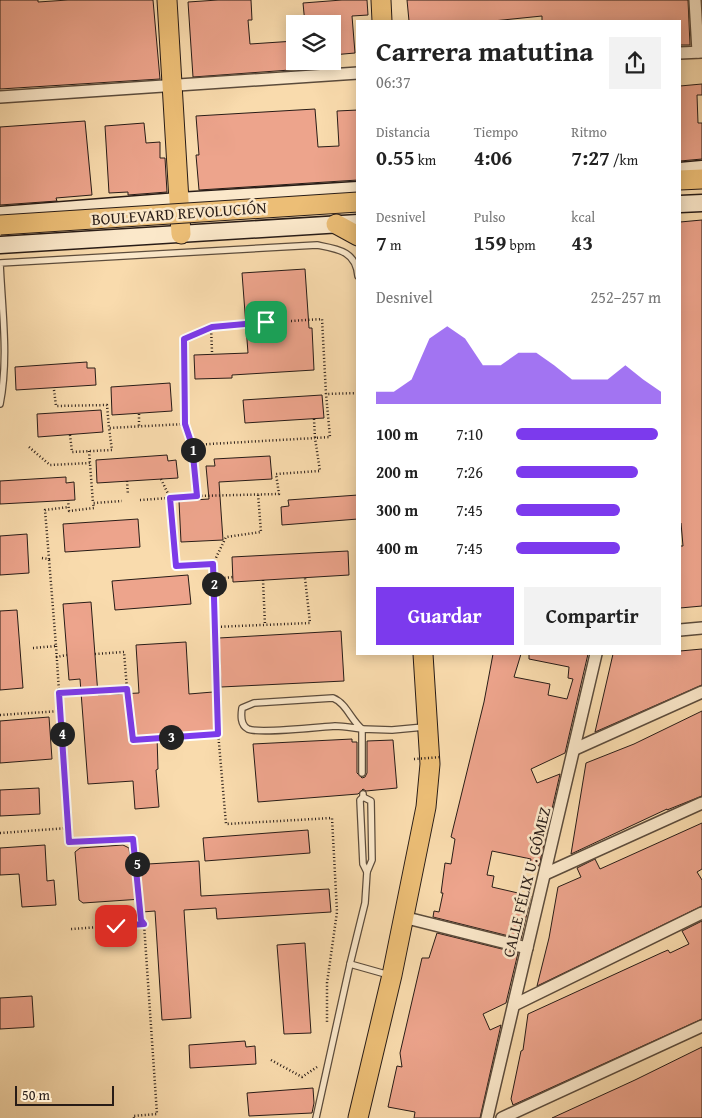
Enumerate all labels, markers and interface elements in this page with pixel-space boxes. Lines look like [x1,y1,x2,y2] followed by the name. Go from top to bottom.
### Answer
[286,15,341,70] map controls
[286,15,341,70] button: layers
[376,30,594,71] text: Carrera matutina
[609,37,661,89] button: share
[376,70,411,94] text: 06:37
[376,122,430,142] text: Distancia
[474,122,518,142] text: Tiempo
[571,122,607,142] text: Ritmo
[376,142,415,173] text: 0.55
[474,142,512,173] text: 4:06
[571,142,610,173] text: 7:27
[415,150,436,170] text: km
[610,150,638,170] text: /km
[91,195,268,231] street label: BOULEVARD REVOLUCIÓN
[376,207,426,227] text: Desnivel
[474,207,505,227] text: Pulso
[571,207,595,227] text: kcal
[376,227,387,258] text: 7
[474,227,506,258] text: 159
[571,227,593,258] text: 43
[387,235,401,255] text: m
[506,235,536,255] text: bpm
[376,285,433,309] text: Desnivel
[591,285,661,309] text: 252–257 m
[245,301,287,343] pin
[252,308,280,336] icon: arrive
[376,422,418,446] text: 100 m
[456,422,483,446] text: 7:10
[180,438,206,462] pin: 1
[190,440,197,460] text: 1
[376,460,418,484] text: 200 m
[456,460,483,484] text: 7:26
[376,498,418,522] text: 300 m
[456,498,483,522] text: 7:45
[376,536,418,560] text: 400 m
[456,536,483,560] text: 7:45
[202,572,226,596] pin: 2
[211,574,218,594] text: 2
[376,587,514,645] button: Guardar
[524,587,661,645] button: Compartir
[50,722,74,746] pin: 4
[59,724,66,744] text: 4
[158,724,184,750] pin: 3
[168,727,175,747] text: 3
[496,804,556,960] street label: CALLE FÉLIX U. GÓMEZ
[124,852,150,876] pin: 5
[134,854,141,874] text: 5
[95,905,137,947] pin
[102,912,130,940] icon: check
[15,1083,114,1106] scale bar
[22,1085,50,1105] text: 50 m

